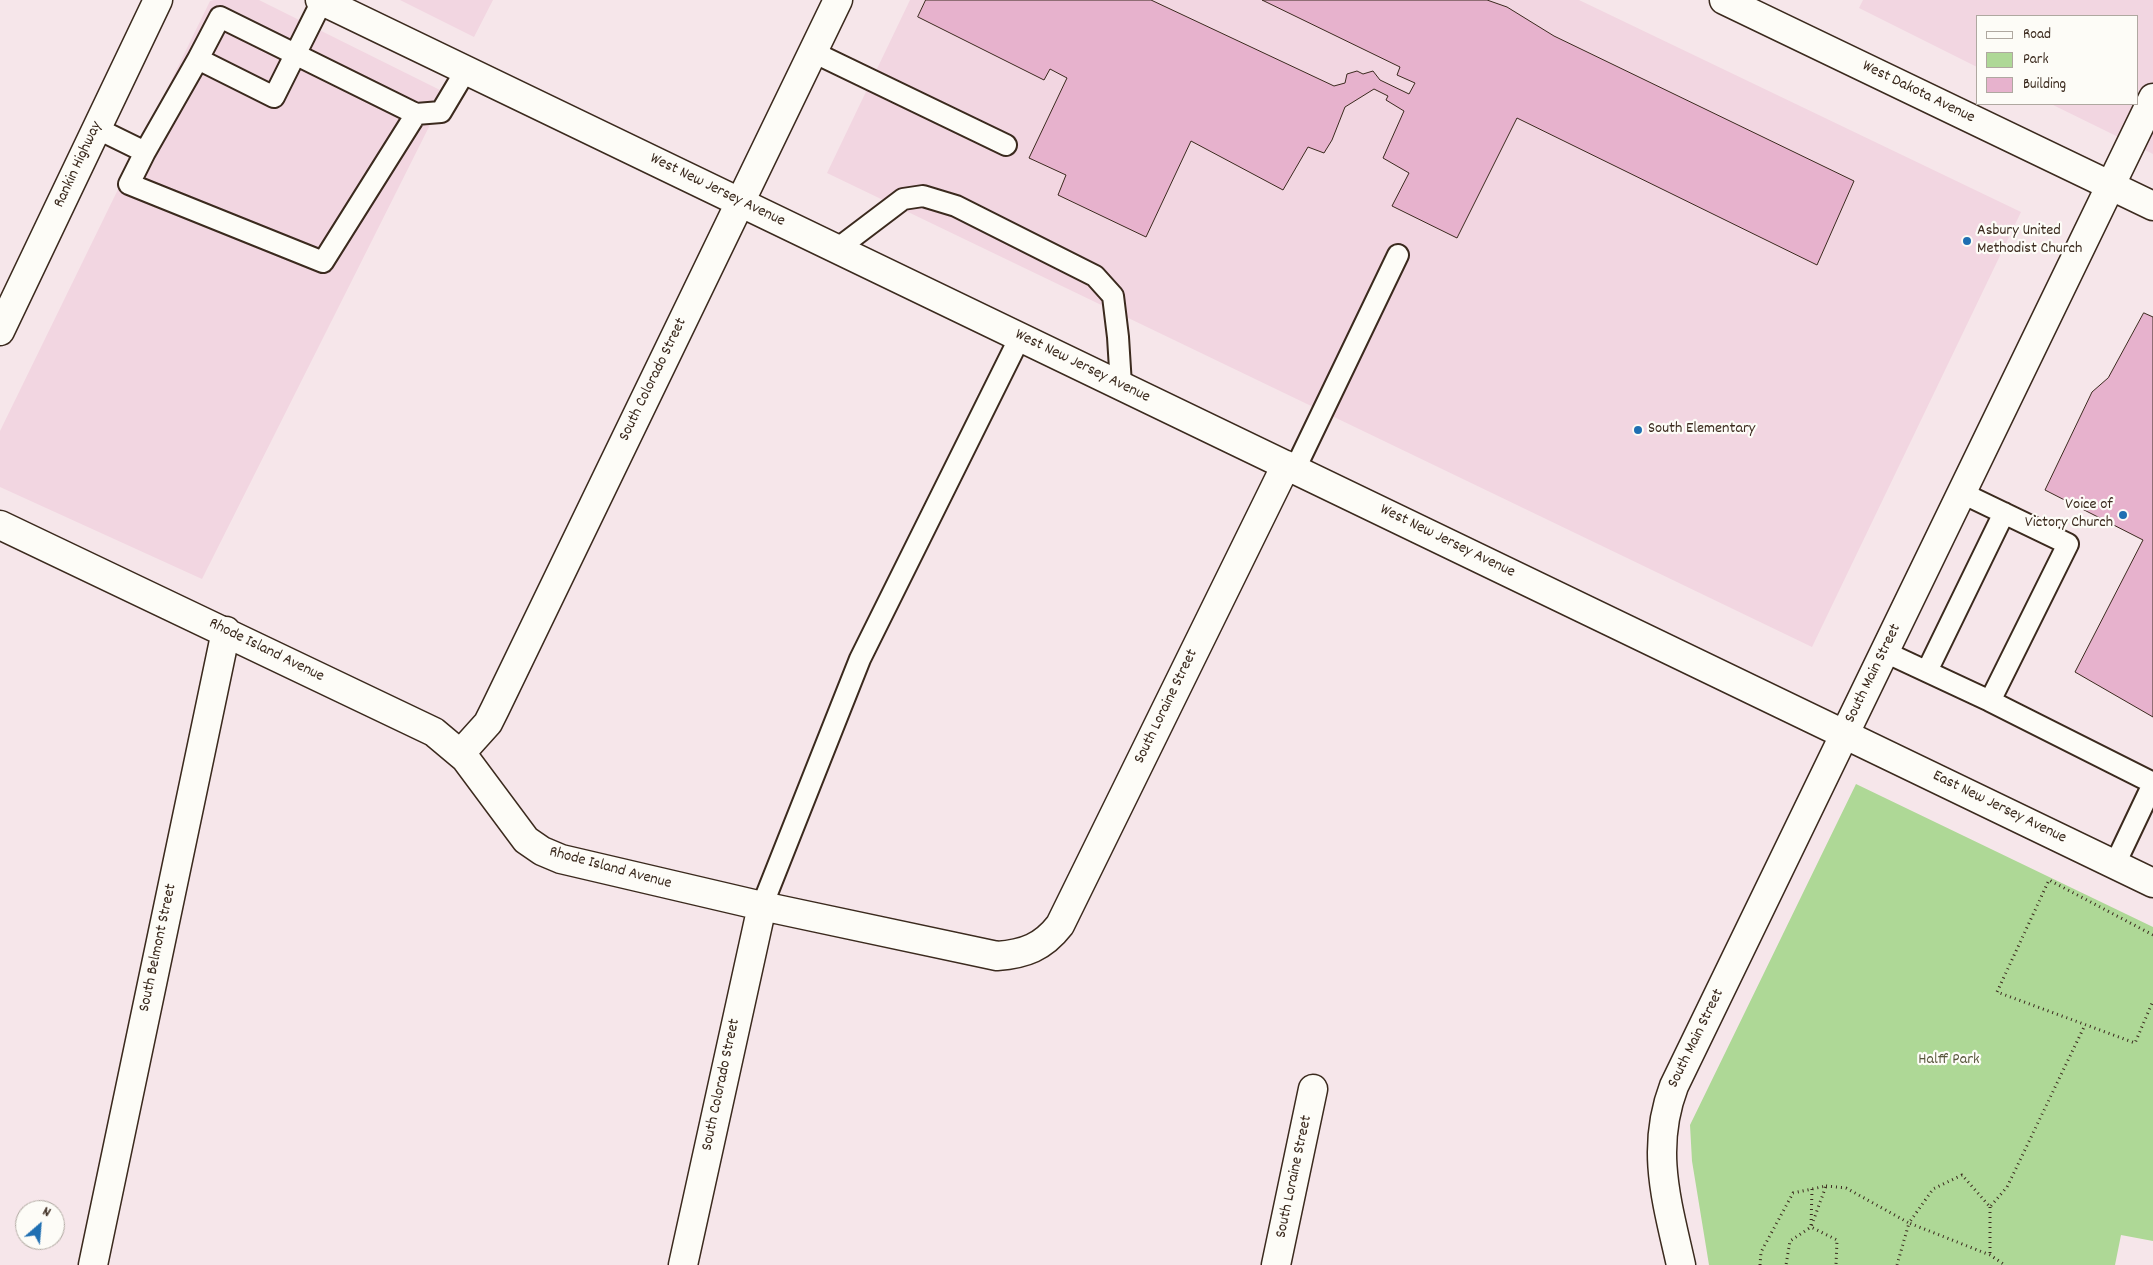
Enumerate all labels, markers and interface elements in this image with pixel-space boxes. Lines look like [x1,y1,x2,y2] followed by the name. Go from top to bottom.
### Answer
[1976,15,2138,105] legend
[2023,24,2051,46] text: Road
[2023,49,2049,71] text: Park
[1859,57,1977,129] street label: West Dakota Avenue
[2023,74,2066,96] text: Building
[51,119,107,211] street label: Rankin Highway
[646,150,788,232] street label: West New Jersey Avenue
[1977,222,2082,260] place label: Asbury United Methodist Church
[1961,235,1973,247] marker: Asbury United Methodist Church
[616,315,692,445] street label: South Colorado Street
[1011,326,1153,408] street label: West New Jersey Avenue
[1648,420,1755,440] place label: South Elementary
[1632,424,1644,436] marker: South Elementary
[2025,496,2113,534] place label: Voice of Victory Church
[1376,501,1518,583] street label: West New Jersey Avenue
[2117,509,2129,521] marker: Voice of Victory Church
[205,615,327,687] street label: Rhode Island Avenue
[1842,621,1906,727] street label: South Main Street
[1131,647,1203,767] street label: South Loraine Street
[1929,767,2069,849] street label: East New Jersey Avenue
[547,843,673,895] street label: Rhode Island Avenue
[136,882,182,1014] street label: South Belmont Street
[1665,986,1729,1092] street label: South Main Street
[699,1017,745,1153] street label: South Colorado Street
[1918,1051,1980,1071] park label: Halff Park
[1273,1114,1317,1240] street label: South Loraine Street
[15,1200,65,1250] north arrow
[39,1202,54,1223] text: N

